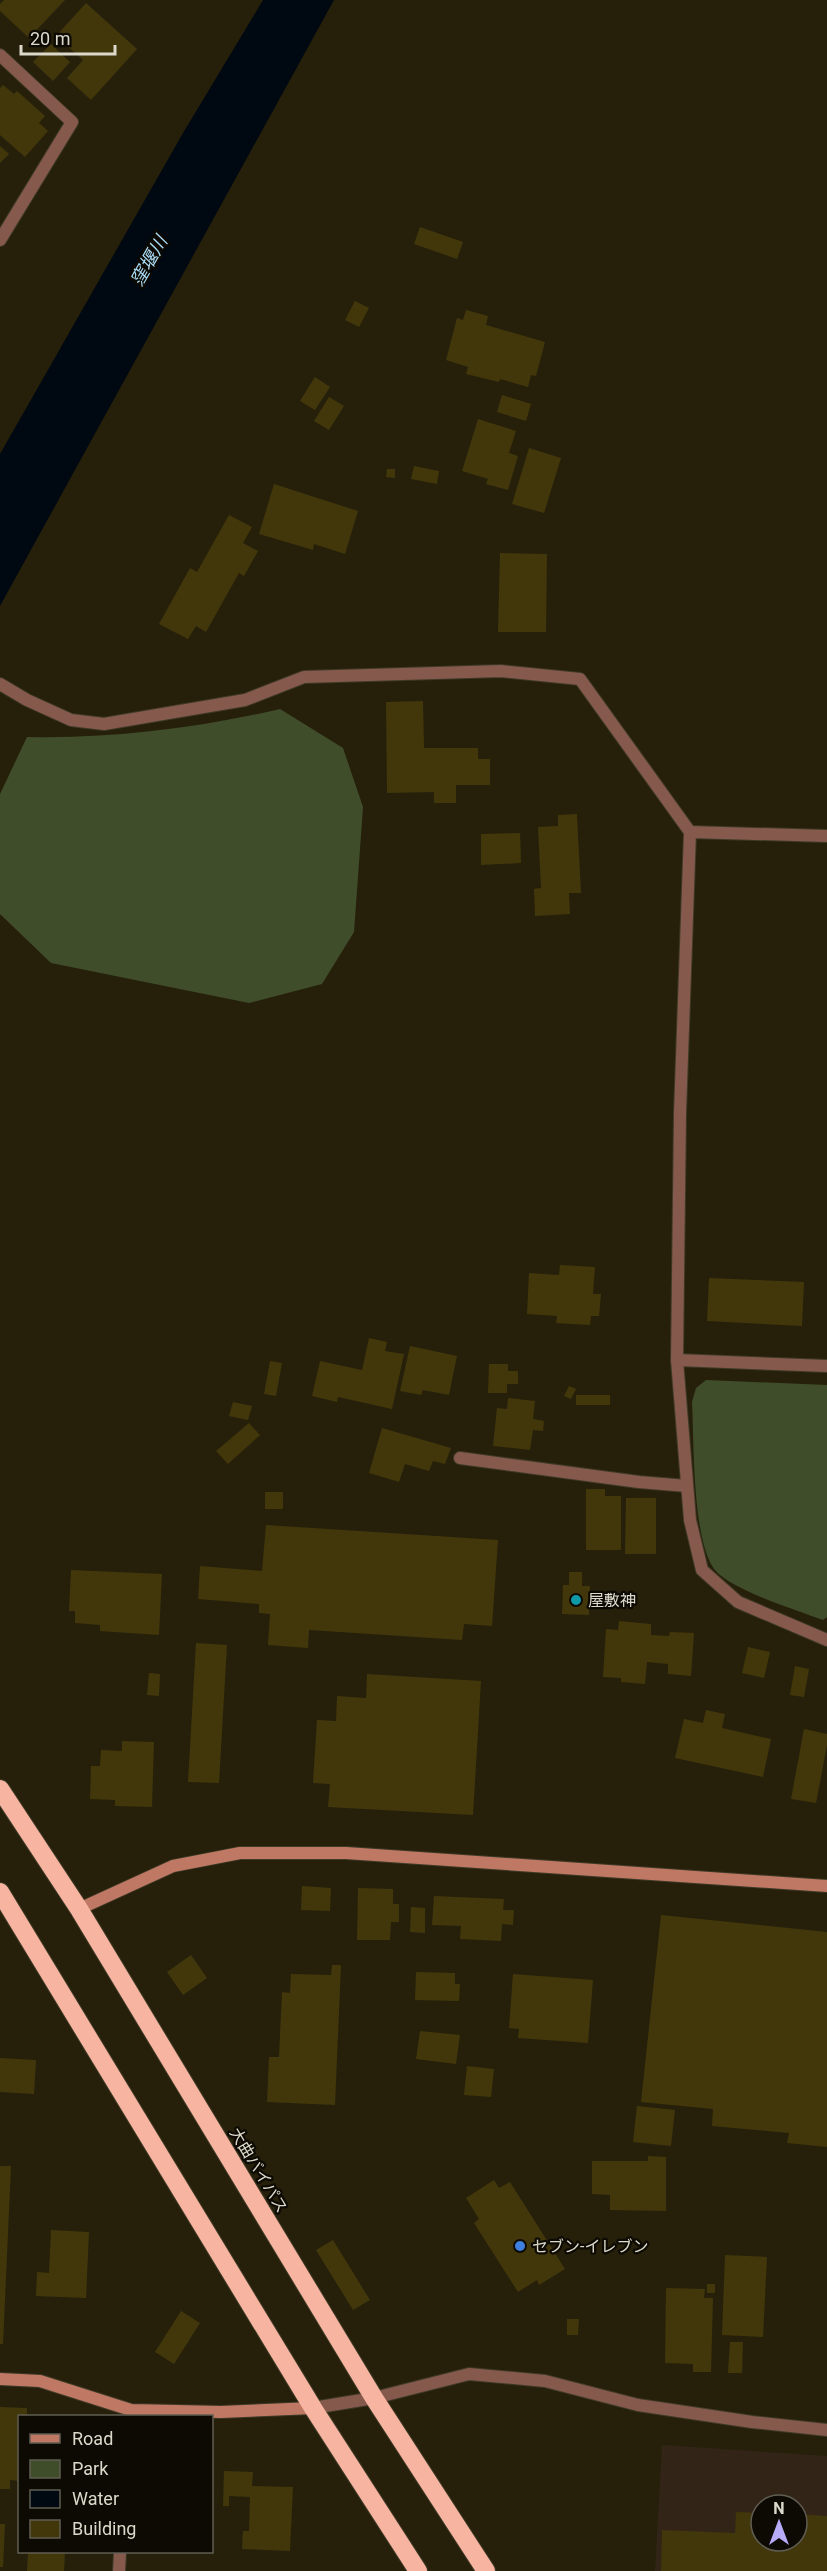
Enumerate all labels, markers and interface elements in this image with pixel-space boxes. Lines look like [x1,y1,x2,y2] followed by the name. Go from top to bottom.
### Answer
[21,18,116,56] scale bar
[30,28,70,49] text: 20 m
[126,230,172,289] water label: 窪堰川
[588,1591,636,1610] place label: 屋敷神
[569,1593,583,1607] marker: 屋敷神
[226,2124,291,2216] street label: 大曲バイパス
[532,2237,648,2256] place label: セブン-イレブン
[513,2239,527,2253] marker: セブン-イレブン
[18,2415,213,2553] legend
[72,2428,113,2449] text: Road
[72,2458,109,2479] text: Park
[72,2488,119,2509] text: Water
[749,2493,809,2553] north arrow
[773,2499,785,2518] text: N
[72,2518,136,2539] text: Building

